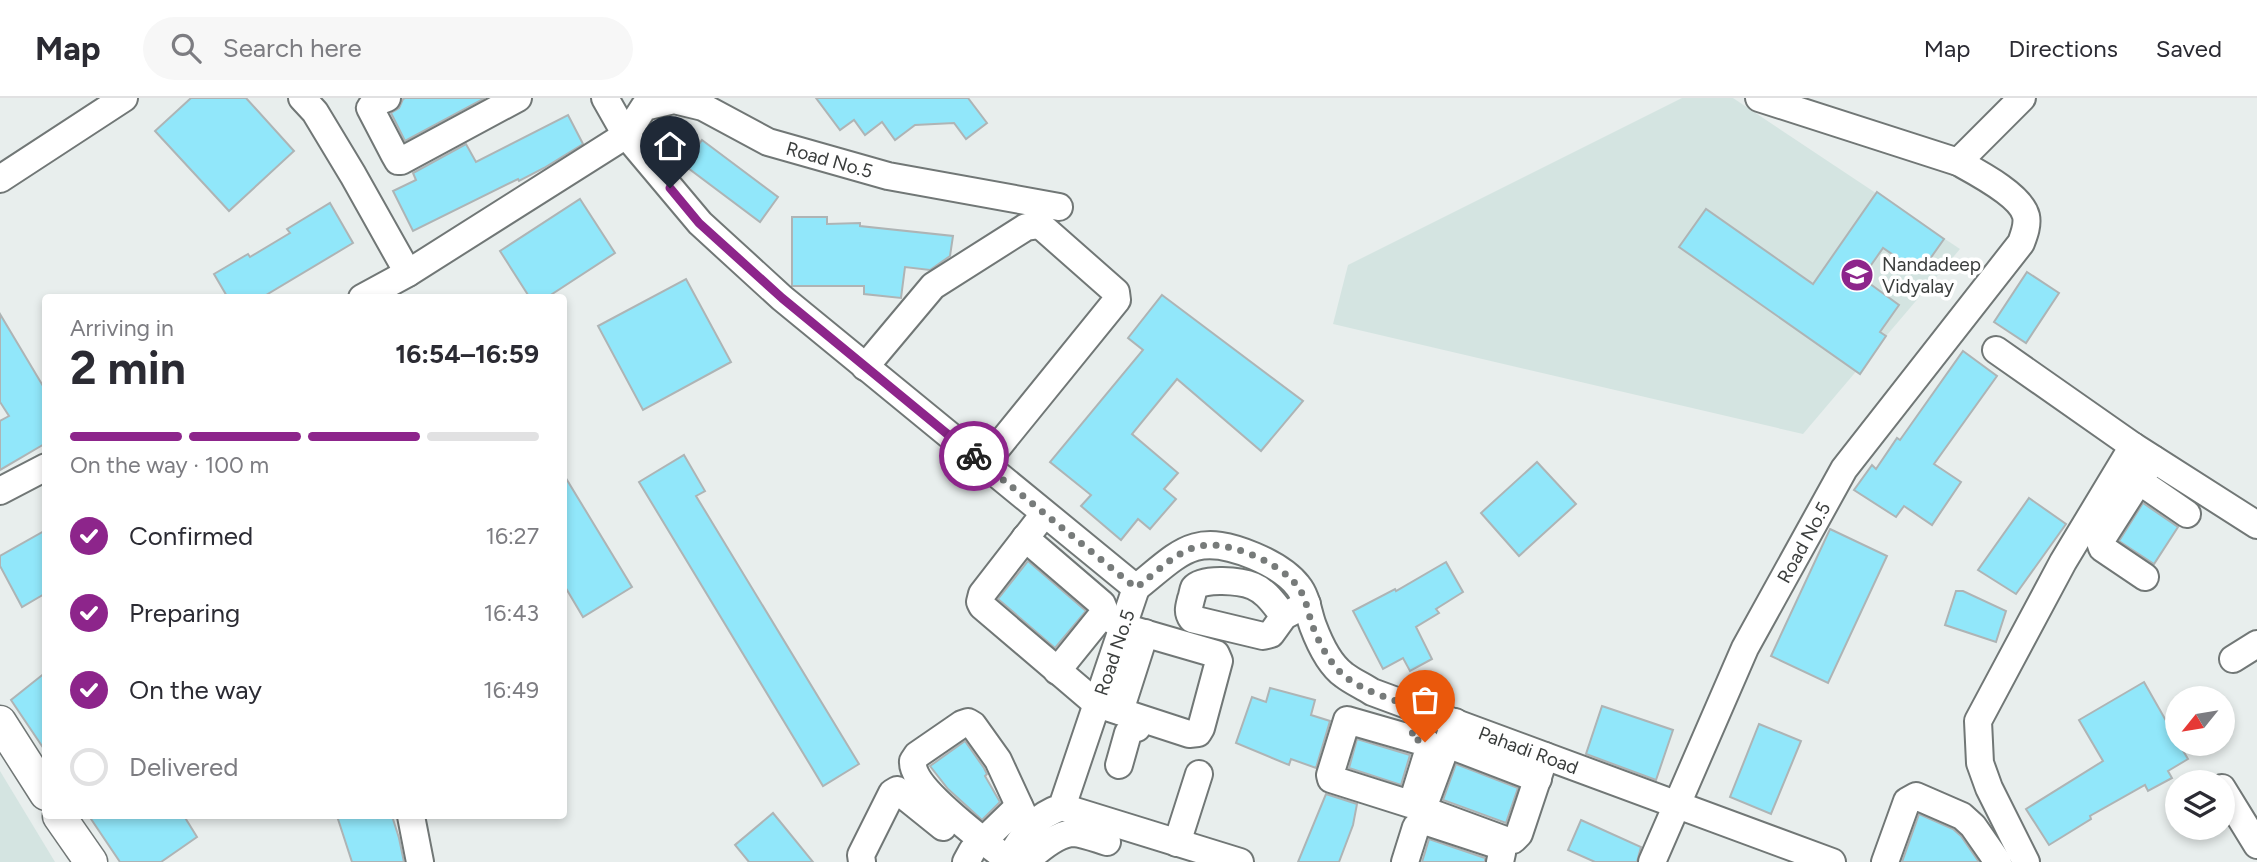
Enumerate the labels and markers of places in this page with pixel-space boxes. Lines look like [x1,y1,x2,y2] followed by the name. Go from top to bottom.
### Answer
[640,116,700,188] pin
[1882,253,1981,298] place label: Nandadeep Vidyalay
[1838,256,1876,294] school or university icon: Nandadeep Vidyalay
[1395,670,1455,742] pin

